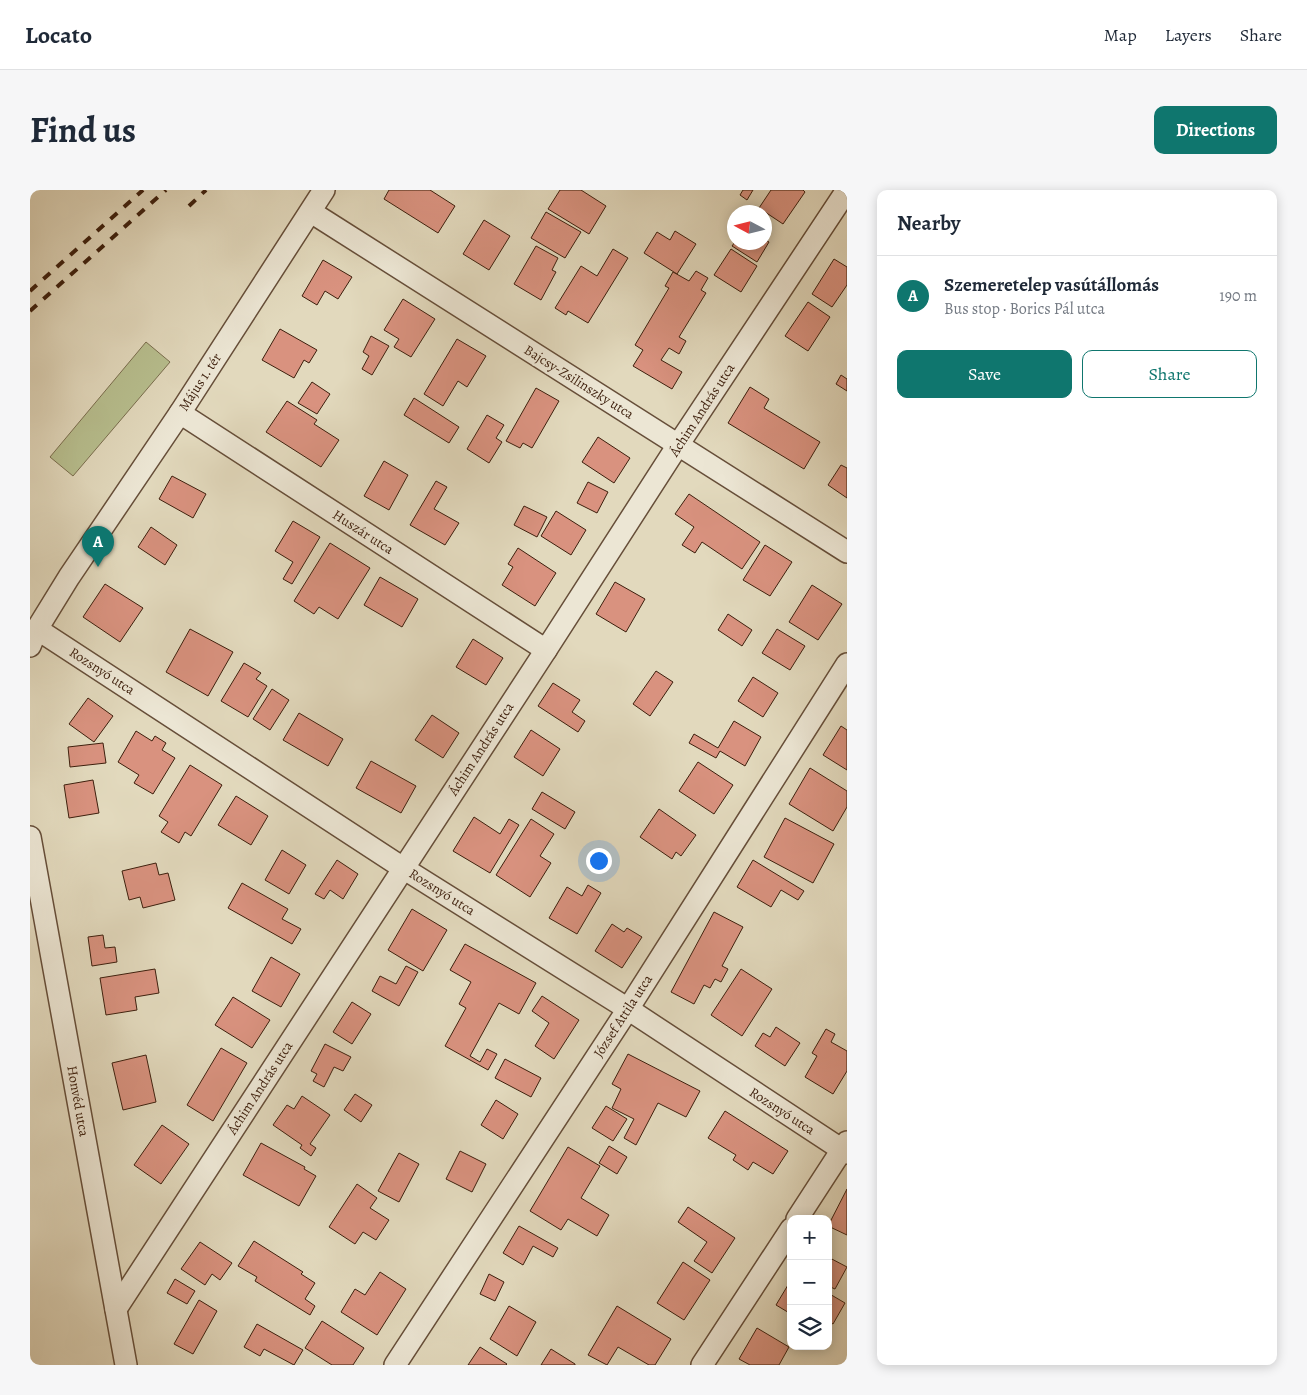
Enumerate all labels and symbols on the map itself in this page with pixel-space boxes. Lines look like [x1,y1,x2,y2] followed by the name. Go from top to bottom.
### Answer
[727,205,772,250] north arrow
[520,341,638,424] street label: Bajcsy-Zsilinszky utca
[174,349,226,415] street label: Május 1. tér
[664,359,739,461] street label: Áchim András utca
[329,505,398,559] street label: Huszár utca
[82,526,114,567] pin: A
[65,643,139,700] street label: Rozsnyó utca
[443,698,518,800] street label: Áchim András utca
[586,848,612,874] your location
[405,864,479,920] street label: Rozsnyó utca
[589,970,657,1061] street label: József Attila utca
[222,1037,297,1139] street label: Áchim András utca
[62,1064,94,1138] street label: Honvéd utca
[745,1083,819,1140] street label: Rozsnyó utca

